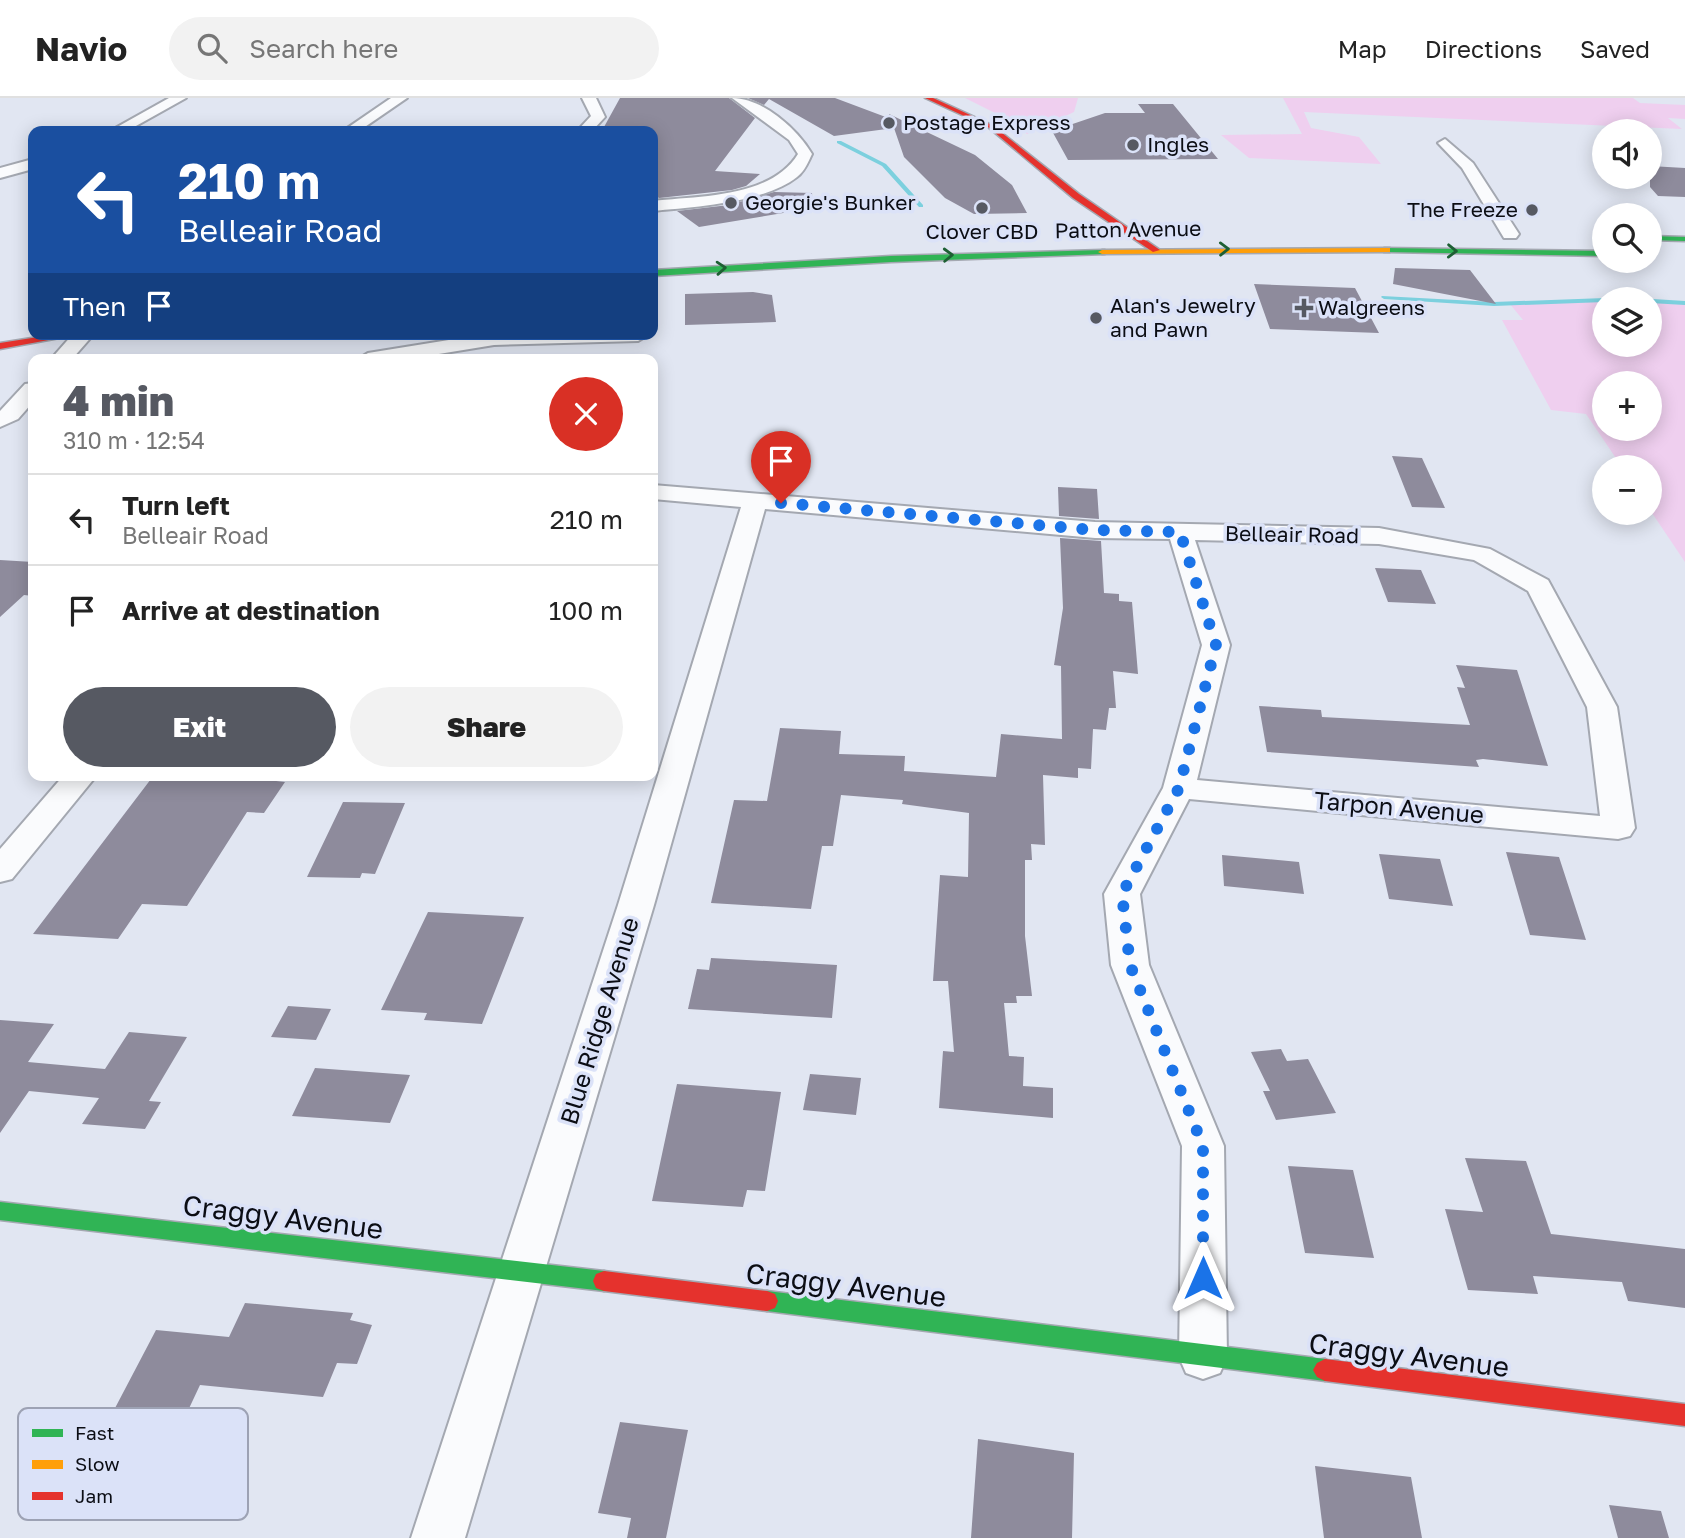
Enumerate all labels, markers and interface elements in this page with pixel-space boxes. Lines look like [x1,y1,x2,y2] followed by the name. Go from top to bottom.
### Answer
[169,17,659,80] search box
[35,29,127,68] text: Navio
[193,29,231,67] icon: search
[249,33,398,64] text: Search here
[1338,34,1387,63] text: Map
[1425,34,1542,63] text: Directions
[1580,34,1650,63] text: Saved
[903,109,1071,135] place label: Postage Express
[881,115,897,131] marker: Postage Express
[1592,119,1662,525] map controls
[1592,119,1662,189] button: sound
[1147,131,1209,157] place label: Ingles
[1125,137,1141,153] marker: Ingles
[178,151,320,210] text: 210 m
[63,154,154,245] icon: left
[745,189,916,215] place label: Georgie's Bunker
[723,195,739,211] marker: Georgie's Bunker
[1407,196,1518,222] place label: The Freeze
[974,200,990,216] marker: Clover CBD
[1524,202,1540,218] marker: The Freeze
[1592,203,1662,273] button: search
[178,211,382,249] text: Belleair Road
[1054,215,1202,243] street label: Patton Avenue
[926,218,1038,244] place label: Clover CBD
[1219,242,1230,257] one-way arrow
[1447,243,1458,258] one-way arrow
[943,248,954,263] one-way arrow
[716,261,727,276] one-way arrow
[140,287,178,325] icon: arrive
[1592,287,1662,357] button: layers
[63,291,126,322] text: Then
[1110,292,1256,342] place label: Alan's Jewelry and Pawn
[1318,294,1425,320] place label: Walgreens
[1296,300,1312,316] marker: Walgreens
[1088,310,1104,326] marker: Alan's Jewelry and Pawn
[1592,371,1662,441] button: +
[63,375,174,425] text: 4 min
[549,377,623,451] button: close
[63,426,205,454] text: 310 m · 12:54
[751,431,811,503] pin
[762,442,800,480] icon: arrive
[1592,455,1662,525] button: −
[122,490,230,521] text: Turn left
[63,501,101,539] icon: left
[550,504,623,535] text: 210 m
[1225,520,1359,548] street label: Belleair Road
[122,521,269,549] text: Belleair Road
[63,592,101,630] icon: arrive
[122,595,380,626] text: Arrive at destination
[549,595,623,626] text: 100 m
[63,687,336,767] button: Exit
[350,687,623,767] button: Share
[1313,785,1485,828] street label: Tarpon Avenue
[553,913,644,1128] street label: Blue Ridge Avenue
[181,1188,385,1245] street label: Craggy Avenue
[1166,1241,1240,1315] position arrow
[744,1256,948,1313] street label: Craggy Avenue
[1307,1326,1511,1383] street label: Craggy Avenue
[18,1408,248,1520] legend
[75,1421,114,1444] text: Fast
[75,1452,120,1475] text: Slow
[75,1484,113,1507] text: Jam

